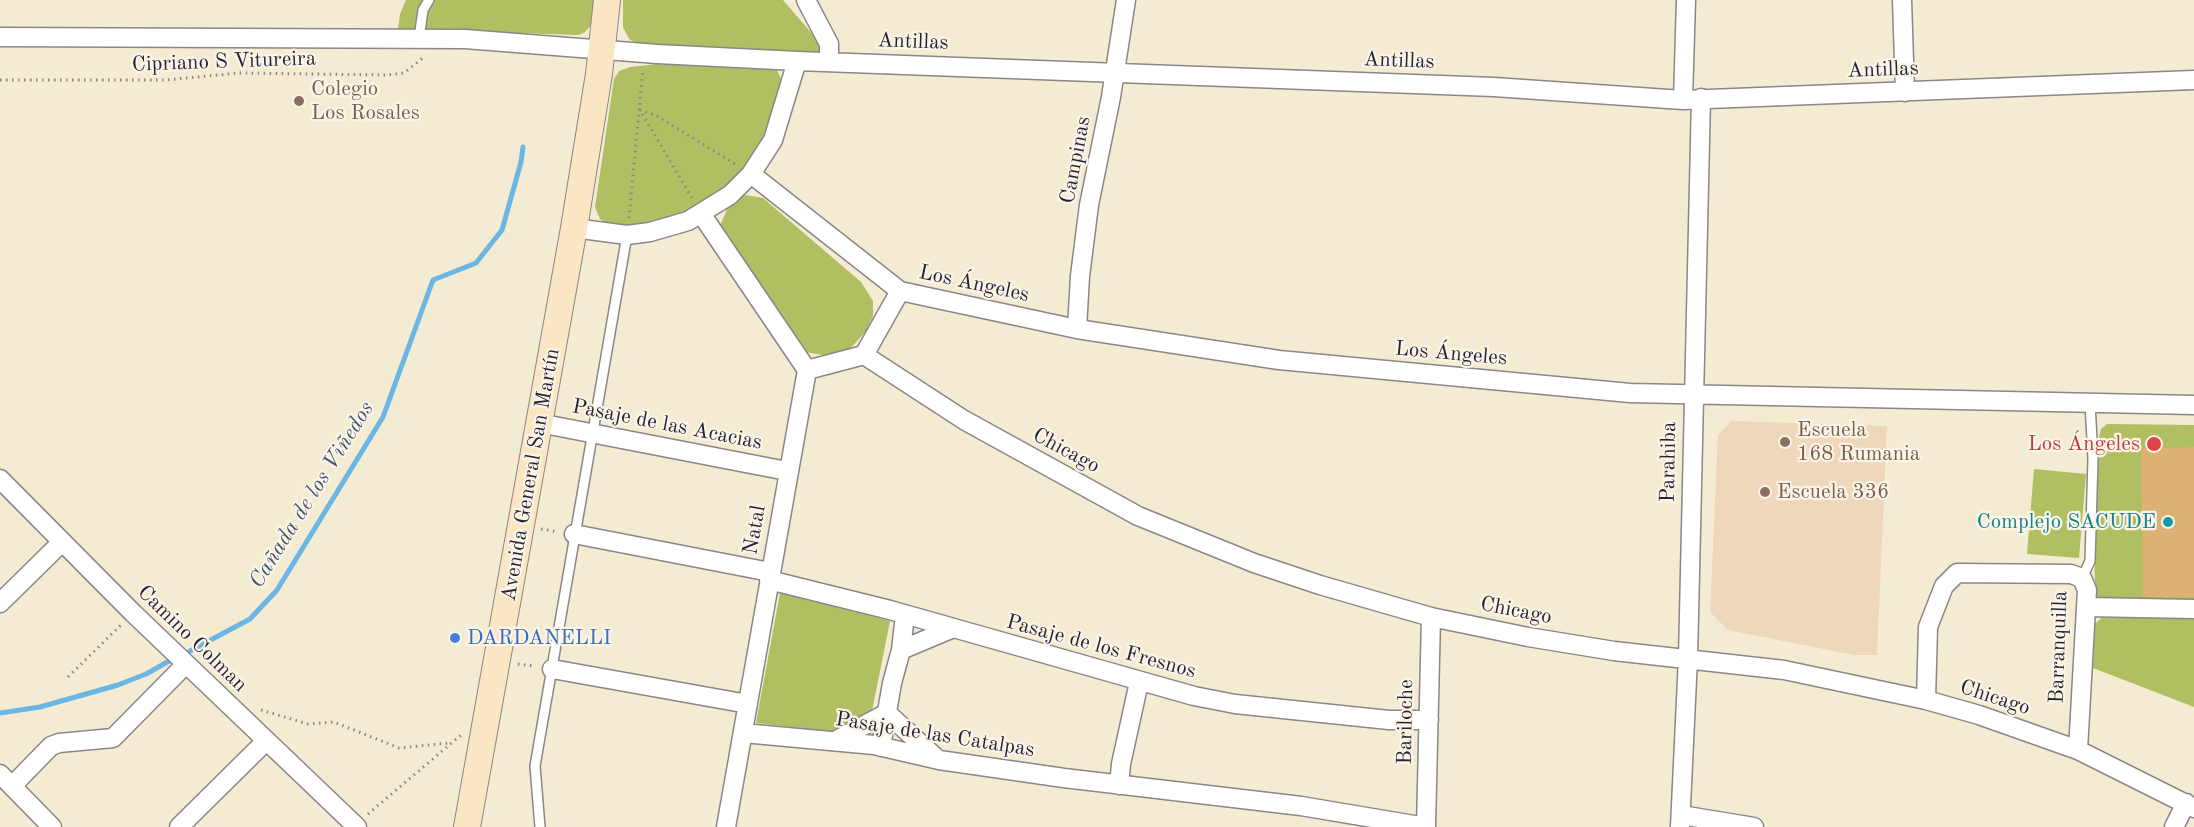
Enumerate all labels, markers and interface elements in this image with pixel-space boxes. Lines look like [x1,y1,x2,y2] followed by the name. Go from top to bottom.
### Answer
[877,28,949,56] street label: Antillas
[131,46,317,78] street label: Cipriano S Vitureira
[1363,47,1435,75] street label: Antillas
[1847,56,1919,84] street label: Antillas
[311,76,420,126] place label: Colegio Los Rosales
[292,94,306,108] marker: Colegio Los Rosales
[1055,114,1097,206] street label: Campinas
[916,260,1032,308] street label: Los Ángeles
[1394,337,1508,371] street label: Los Ángeles
[496,346,566,604] street label: Avenida General San Martín
[570,394,764,456] street label: Pasaje de las Acacias
[244,397,380,593] water label: Cañada de los Viñedos
[1797,417,1920,467] place label: Escuela 168 Rumania
[1656,421,1682,503] street label: Parahiba
[1028,423,1104,479] street label: Chicago
[2028,431,2140,457] place label: Los Ángeles
[1778,435,1792,449] marker: Escuela 168 Rumania
[2145,435,2163,453] marker: Los Ángeles
[1777,479,1889,505] place label: Escuela 336
[1758,485,1772,499] marker: Escuela 336
[738,503,772,557] street label: Natal
[1977,509,2156,535] place label: Complejo SACUDE
[2161,515,2175,529] marker: Complejo SACUDE
[132,580,252,698] street label: Camino Colman
[2044,590,2074,704] street label: Barranquilla
[1478,592,1554,630] street label: Chicago
[1003,610,1199,684] street label: Pasaje de los Fresnos
[467,625,611,651] place label: DARDANELLI
[448,631,462,645] marker: DARDANELLI
[1957,675,2033,721] street label: Chicago
[1393,679,1419,765] street label: Bariloche
[834,707,1036,763] street label: Pasaje de las Catalpas

